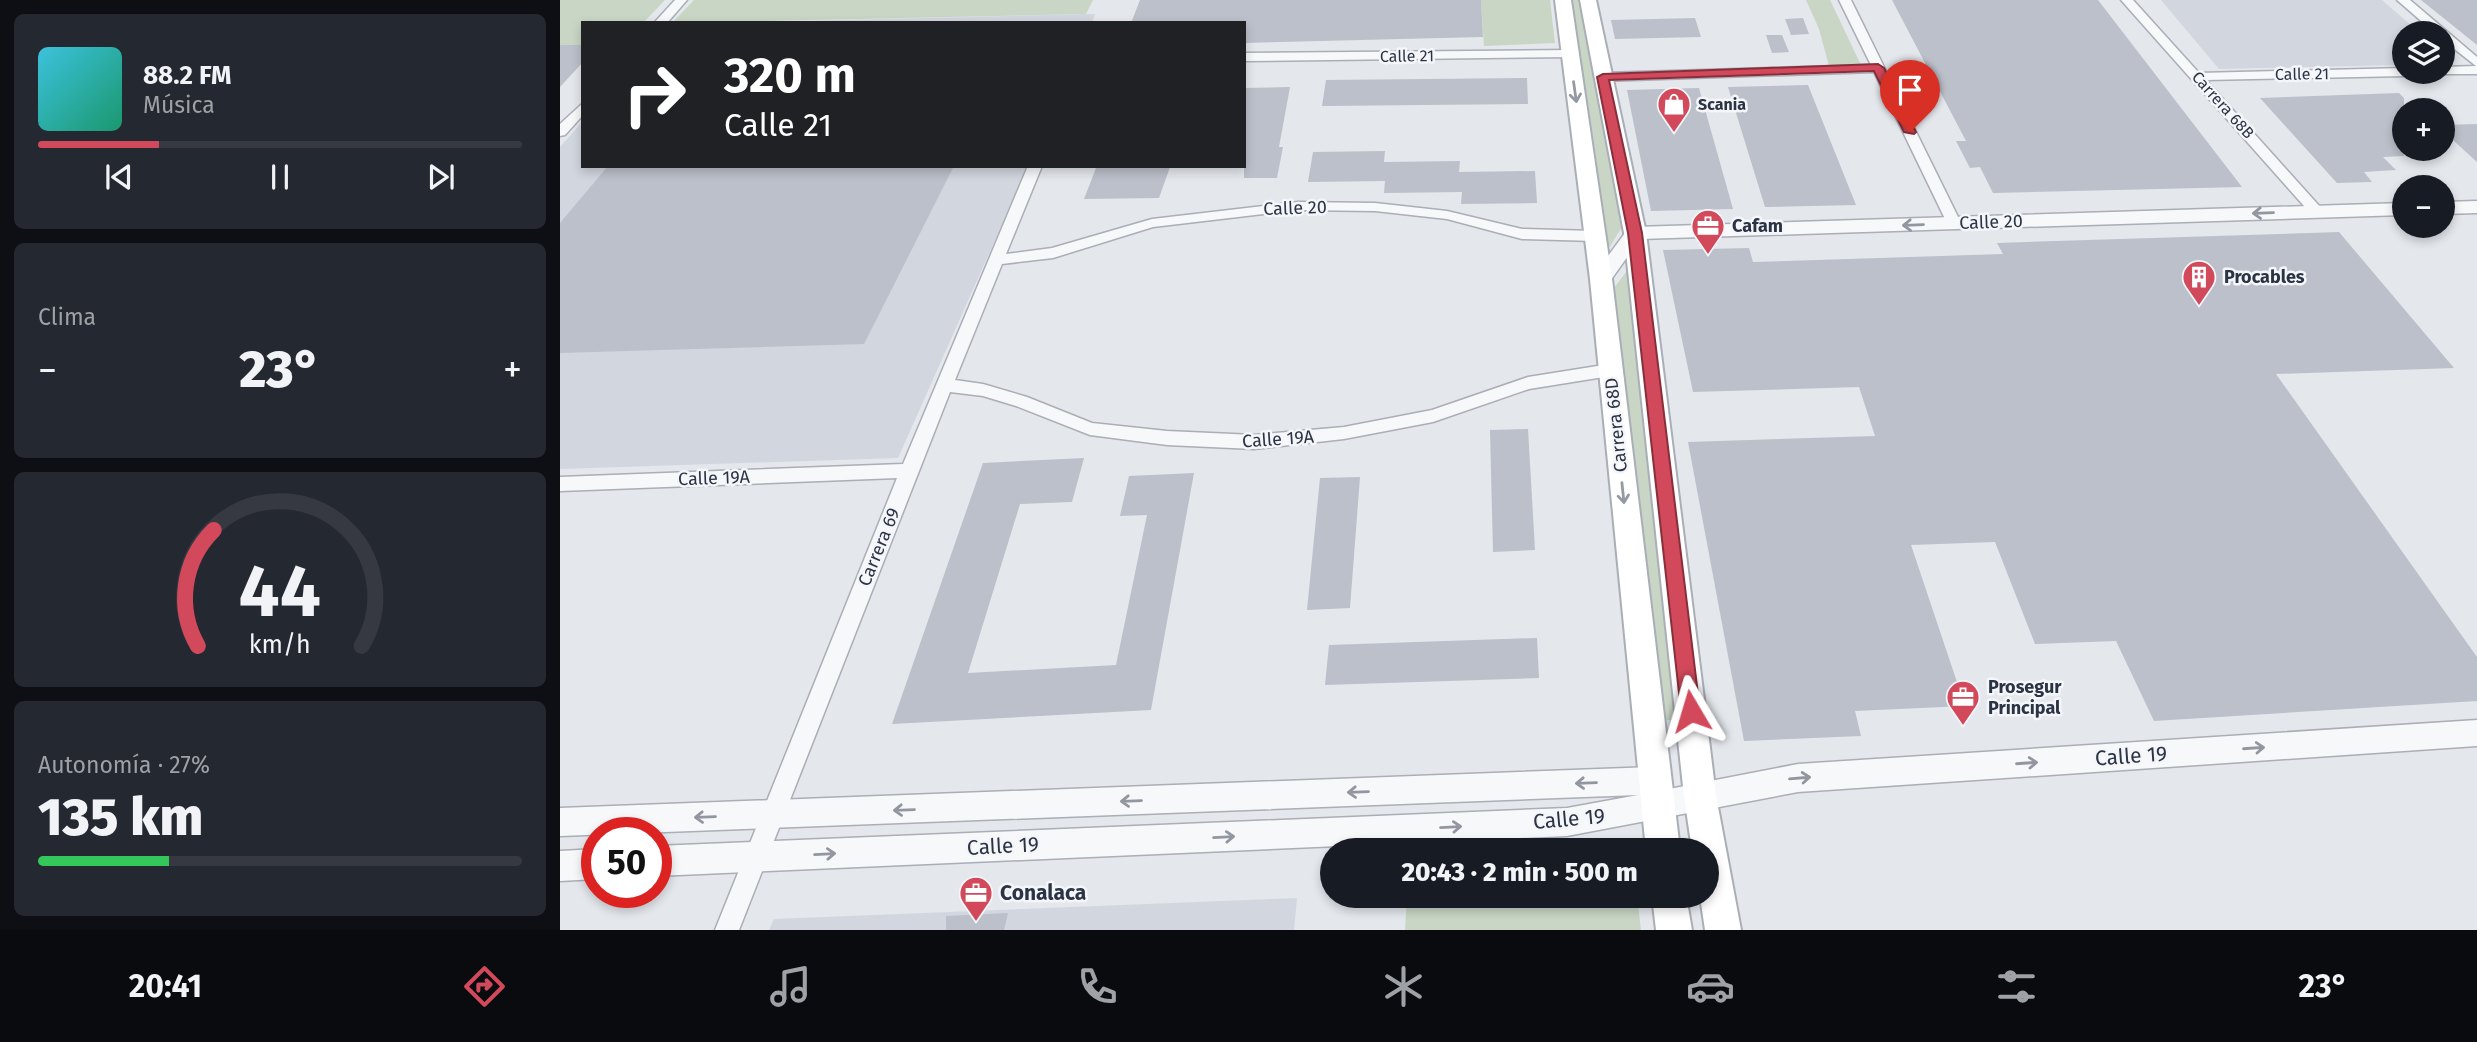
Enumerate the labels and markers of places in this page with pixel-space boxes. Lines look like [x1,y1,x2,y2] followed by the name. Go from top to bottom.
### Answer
[1880,60,1940,132] pin
[1655,85,1693,134] shop icon: Scania
[1698,95,1746,114] place label: Scania
[1689,207,1727,256] office icon: Cafam
[1732,215,1783,237] place label: Cafam
[2180,258,2218,307] building icon: Procables
[2224,266,2305,288] place label: Procables
[1988,676,2062,719] place label: Prosegur Principal
[1944,678,1982,727] office icon: Prosegur Principal
[957,874,995,923] office icon: Conalaca
[1000,880,1086,906] place label: Conalaca

